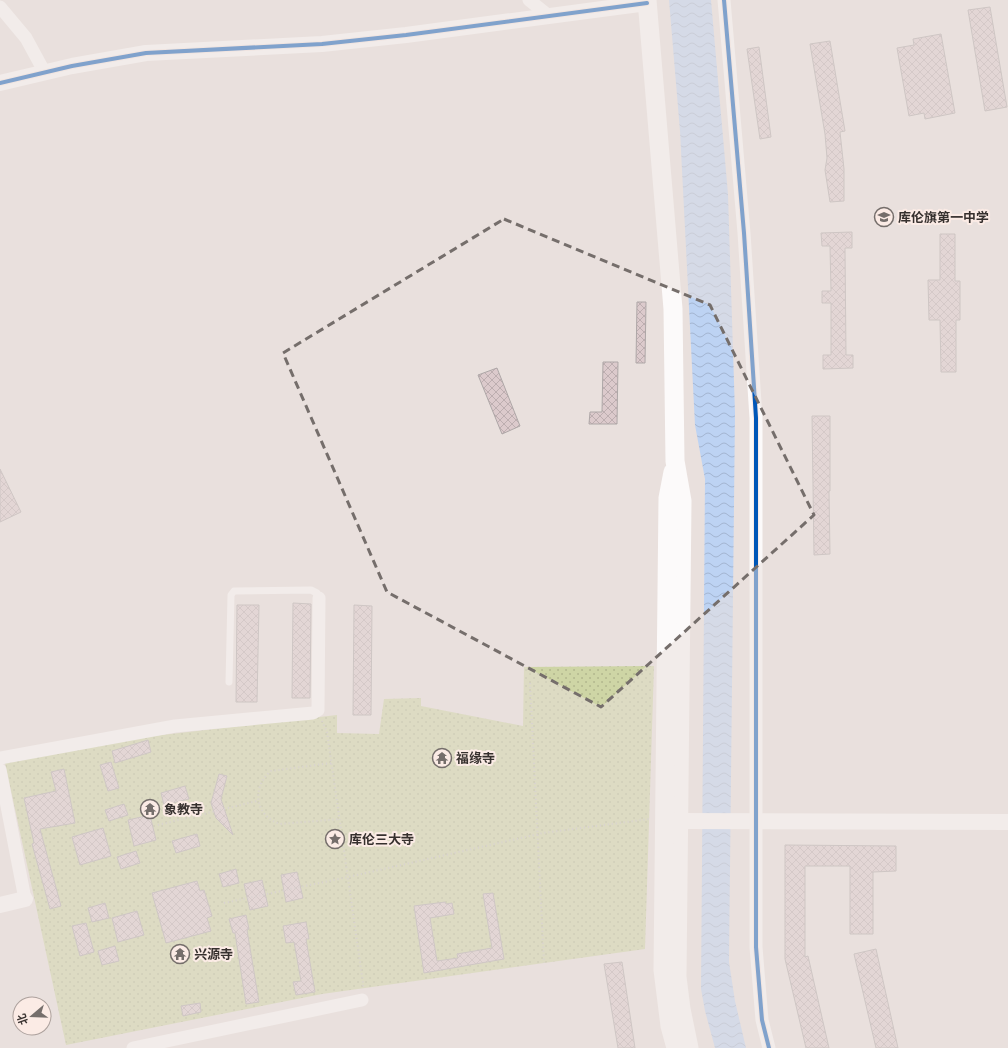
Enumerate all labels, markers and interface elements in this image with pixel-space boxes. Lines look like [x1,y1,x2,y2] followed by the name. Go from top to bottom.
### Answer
[873,206,895,228] school or university icon: 库伦旗第一中学
[898,209,989,225] place label: 库伦旗第一中学
[431,747,453,769] temple icon: 福缘寺
[456,750,495,766] place label: 福缘寺
[139,798,161,820] temple icon: 象教寺
[164,801,203,817] place label: 象教寺
[324,828,346,850] place icon: 库伦三大寺
[349,831,414,847] place label: 库伦三大寺
[169,943,191,965] temple icon: 兴源寺
[194,946,233,962] place label: 兴源寺
[12,996,52,1036] north arrow
[14,1012,30,1027] text: 北

